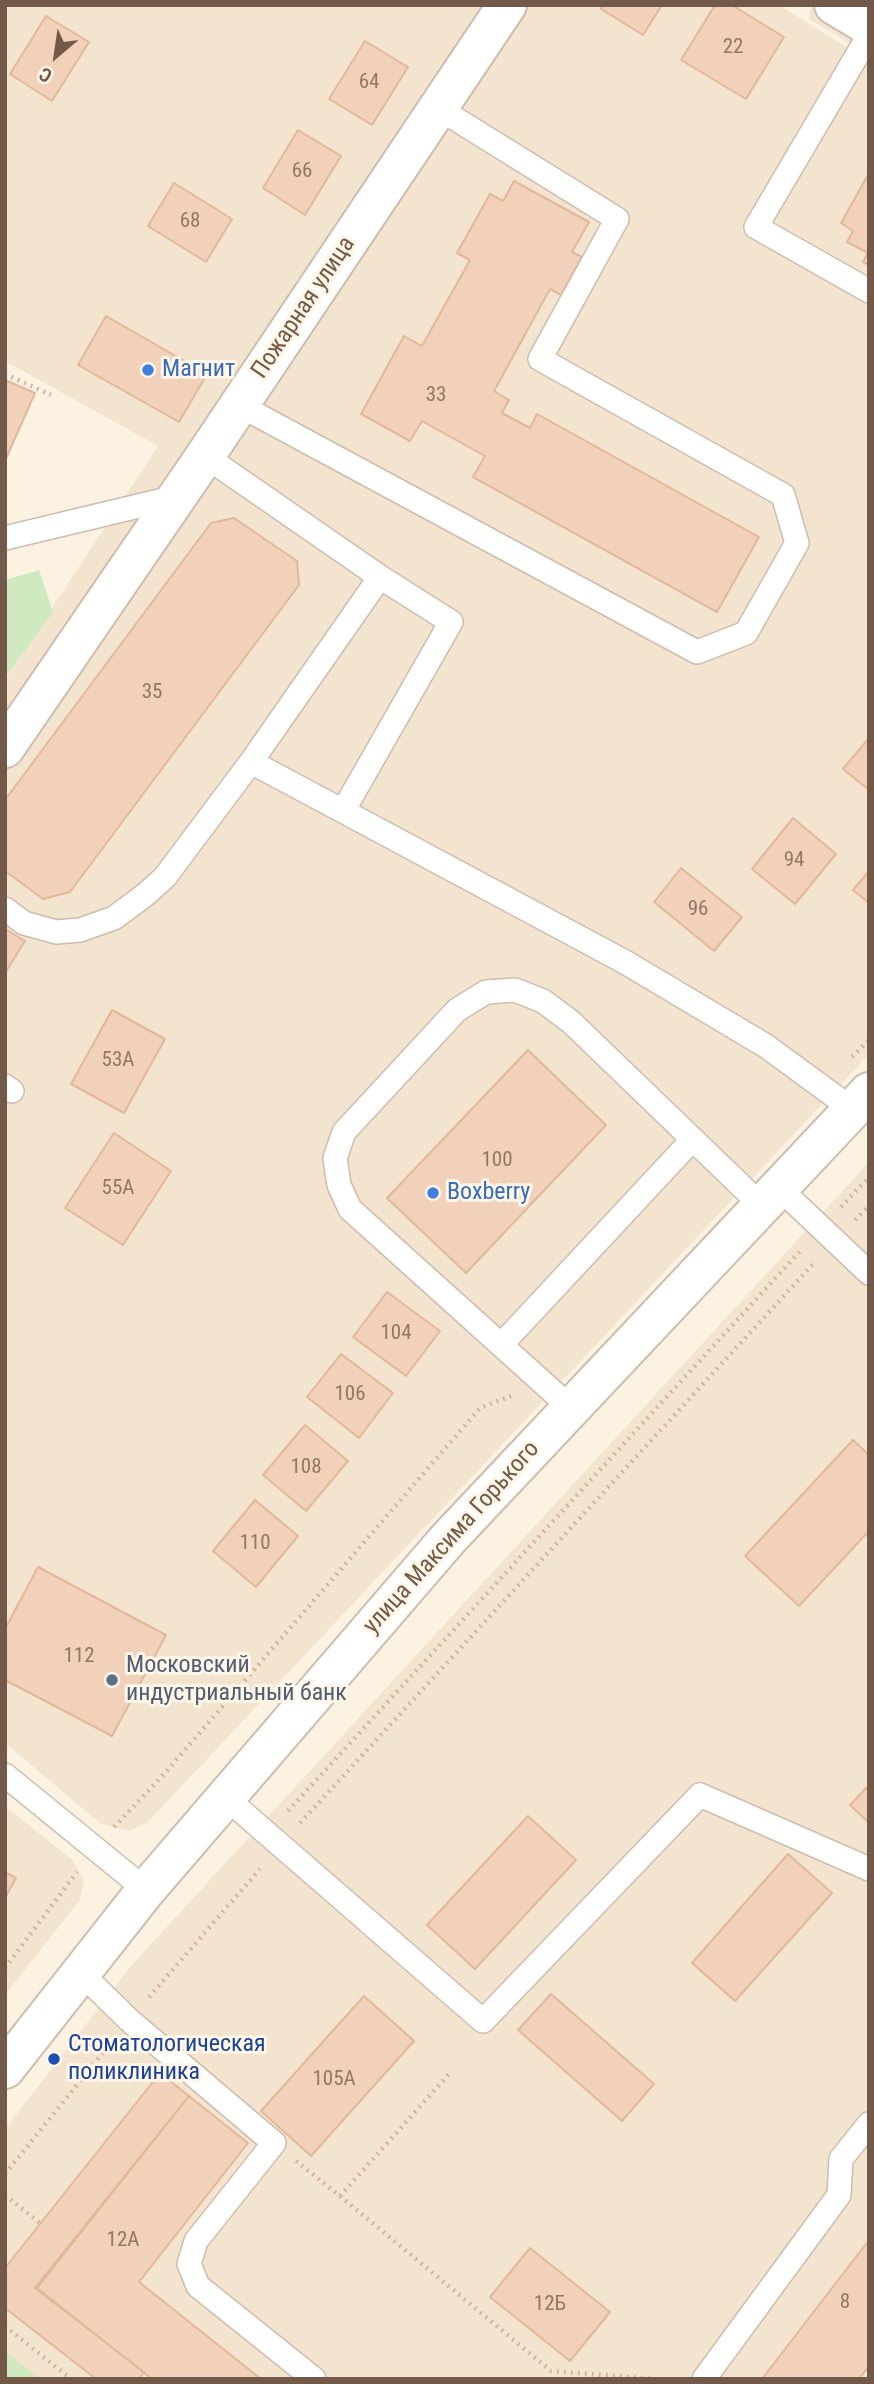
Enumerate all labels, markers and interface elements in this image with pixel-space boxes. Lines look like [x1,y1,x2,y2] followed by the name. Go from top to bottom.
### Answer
[21,21,91,91] north arrow
[723,35,743,61] house number: 22
[35,62,56,87] text: С
[359,70,379,96] house number: 64
[292,159,312,185] house number: 66
[180,209,200,235] house number: 68
[246,232,362,384] street label: Пожарная улица
[162,356,235,384] place label: Магнит
[140,362,156,378] marker: Магнит
[426,383,446,409] house number: 33
[142,680,162,706] house number: 35
[784,848,804,874] house number: 94
[688,897,708,923] house number: 96
[102,1048,134,1074] house number: 53А
[481,1148,513,1174] house number: 100
[102,1176,134,1202] house number: 55А
[447,1179,530,1207] place label: Boxberry
[425,1185,441,1201] marker: Boxberry
[380,1321,412,1347] house number: 104
[334,1382,366,1408] house number: 106
[358,1436,546,1640] street label: улица Максима Горького
[290,1455,322,1481] house number: 108
[239,1531,271,1557] house number: 110
[63,1644,95,1670] house number: 112
[126,1652,347,1708] place label: Московский индустриальный банк
[104,1672,120,1688] marker: Московский индустриальный банк
[68,2031,266,2087] place label: Стоматологическая поликлиника
[46,2051,62,2067] marker: Стоматологическая поликлиника
[312,2067,356,2093] house number: 105А
[107,2228,139,2254] house number: 12А
[840,2290,850,2316] house number: 8
[534,2292,566,2318] house number: 12Б

